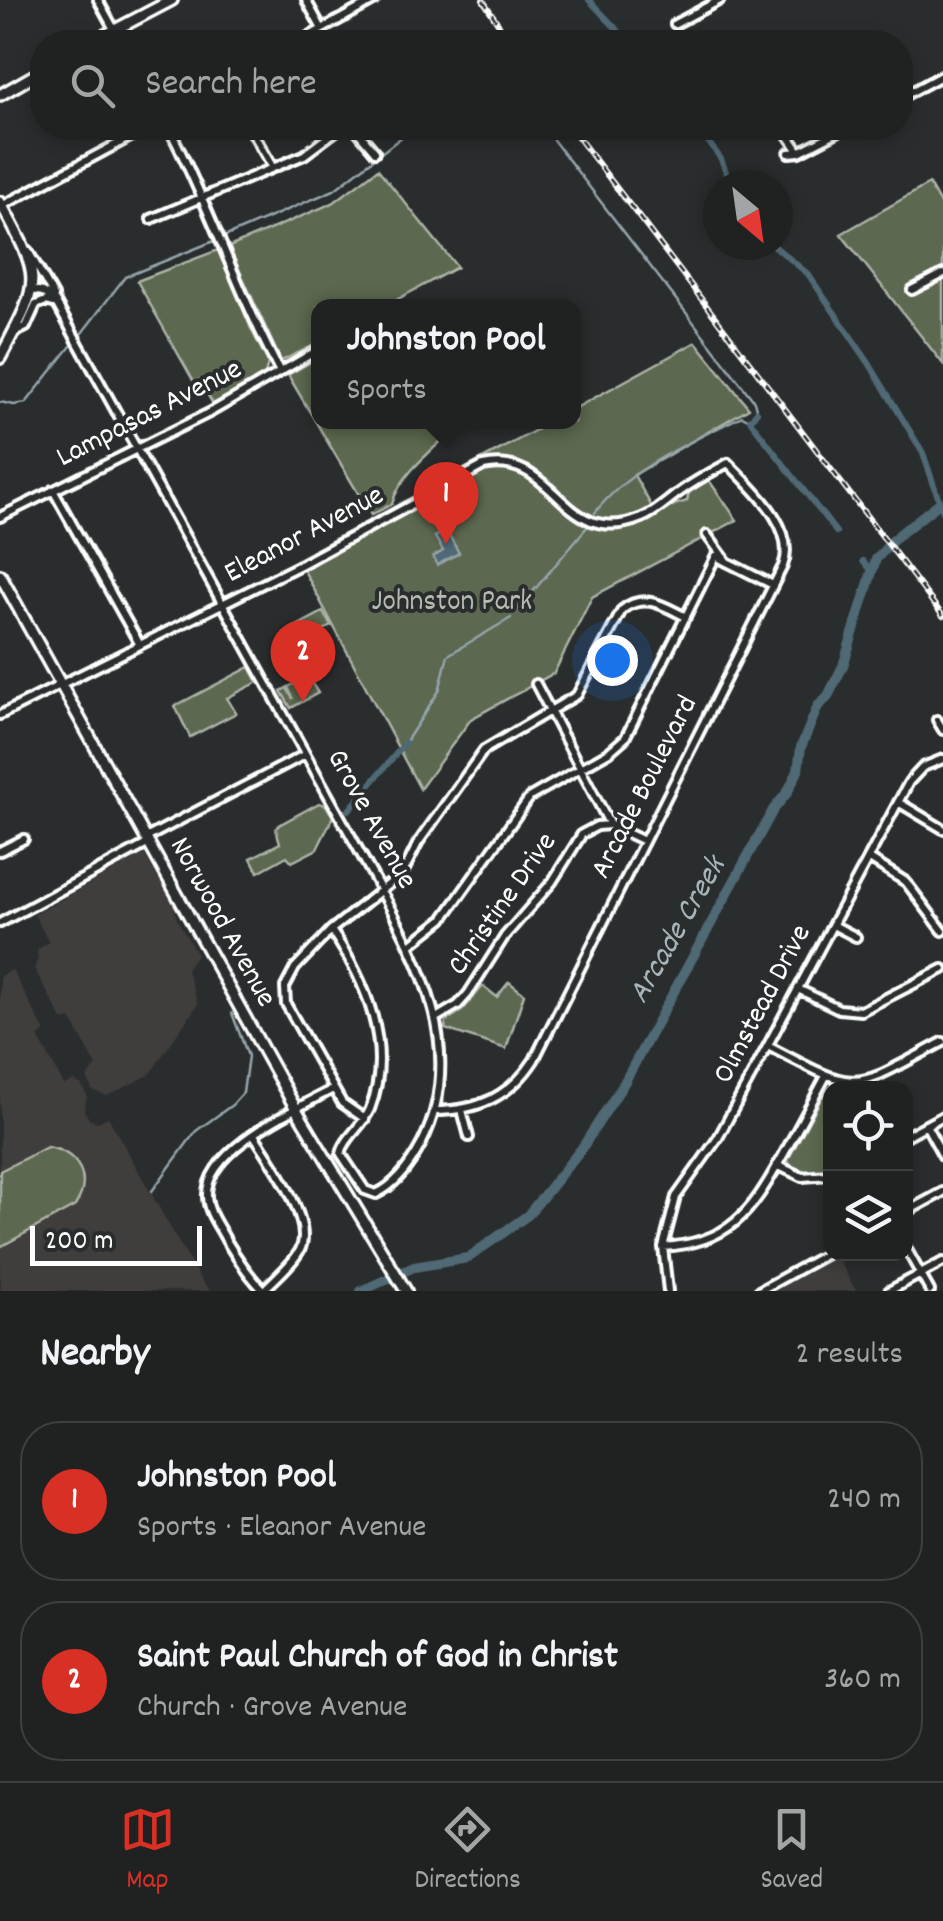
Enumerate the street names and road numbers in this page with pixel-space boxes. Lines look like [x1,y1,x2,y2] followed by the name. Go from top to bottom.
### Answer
[50,350,250,480] street label: Lampasas Avenue
[218,476,392,596] street label: Eleanor Avenue
[581,689,711,887] street label: Arcade Boulevard
[314,742,426,898] street label: Grove Avenue
[439,825,569,985] street label: Christine Drive
[157,830,285,1016] street label: Norwood Avenue
[704,918,824,1092] street label: Olmstead Drive

